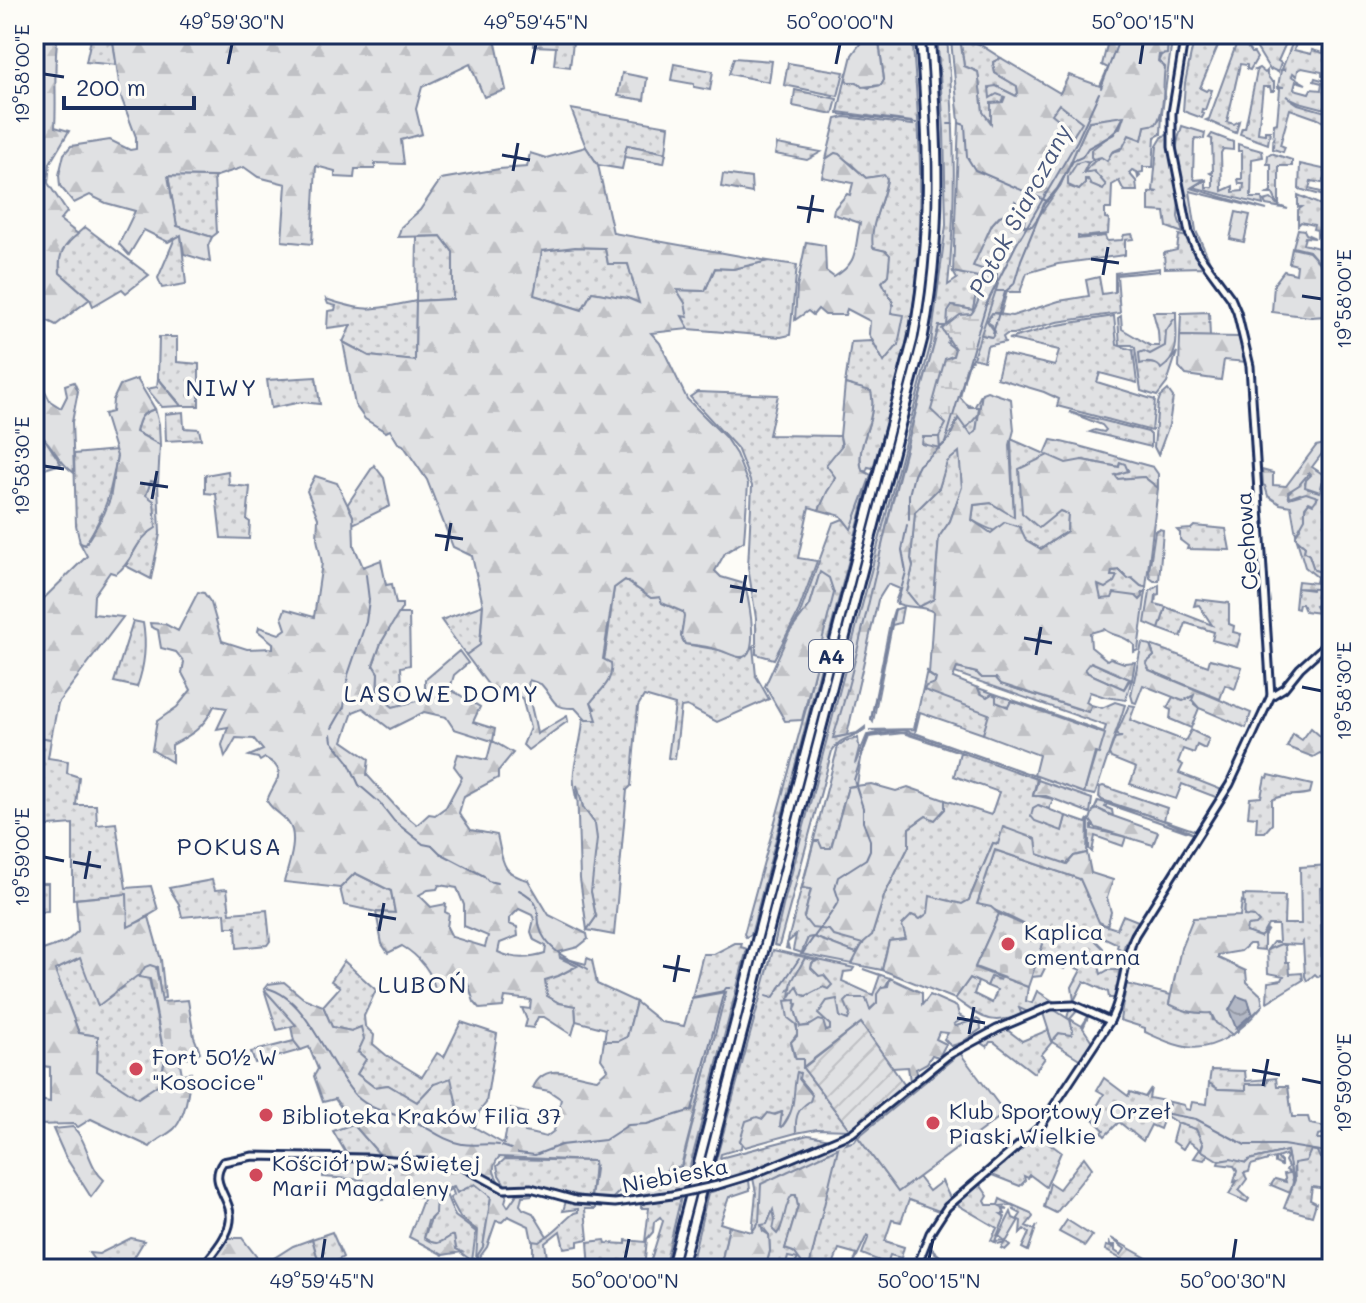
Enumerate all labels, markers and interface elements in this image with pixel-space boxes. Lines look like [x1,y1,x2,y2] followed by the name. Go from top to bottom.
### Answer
[179,8,285,34] text: 49°59'30"N
[484,8,588,34] text: 49°59'45"N
[786,8,894,34] text: 50°00'00"N
[1091,8,1195,34] text: 50°00'15"N
[8,24,34,124] text: 19°58'00"E
[64,60,194,110] scale bar
[76,71,146,102] text: 200 m
[961,118,1078,301] water label: Potok Siarczany
[1330,249,1356,349] text: 19°58'00"E
[185,371,259,402] district label: NIWY
[8,416,34,516] text: 19°58'30"E
[1228,491,1264,591] street label: Cechowa
[809,640,853,672] road number: A4
[1330,641,1356,741] text: 19°58'30"E
[344,677,540,708] district label: LASOWE DOMY
[8,807,34,907] text: 19°59'00"E
[177,830,283,861] district label: POKUSA
[1024,917,1141,971] place label: Kaplica cmentarna
[999,935,1017,953] marker: Kaplica cmentarna
[378,968,468,999] district label: LUBOŃ
[1330,1033,1356,1133] text: 19°59'00"E
[152,1042,277,1096] place label: Fort 50½ W "Kosocice"
[127,1060,145,1078] marker: Fort 50½ W "Kosocice"
[949,1096,1171,1150] place label: Klub Sportowy Orzeł Piaski Wielkie
[282,1101,562,1130] place label: Biblioteka Kraków Filia 37
[257,1106,275,1124] marker: Biblioteka Kraków Filia 37
[924,1114,942,1132] marker: Klub Sportowy Orzeł Piaski Wielkie
[272,1148,480,1202] place label: Kościół pw. Świętej Marii Magdaleny
[620,1151,730,1199] street label: Niebieska
[247,1166,265,1184] marker: Kościół pw. Świętej Marii Magdaleny
[270,1267,374,1293] text: 49°59'45"N
[571,1267,679,1293] text: 50°00'00"N
[877,1267,981,1293] text: 50°00'15"N
[1180,1267,1286,1293] text: 50°00'30"N

